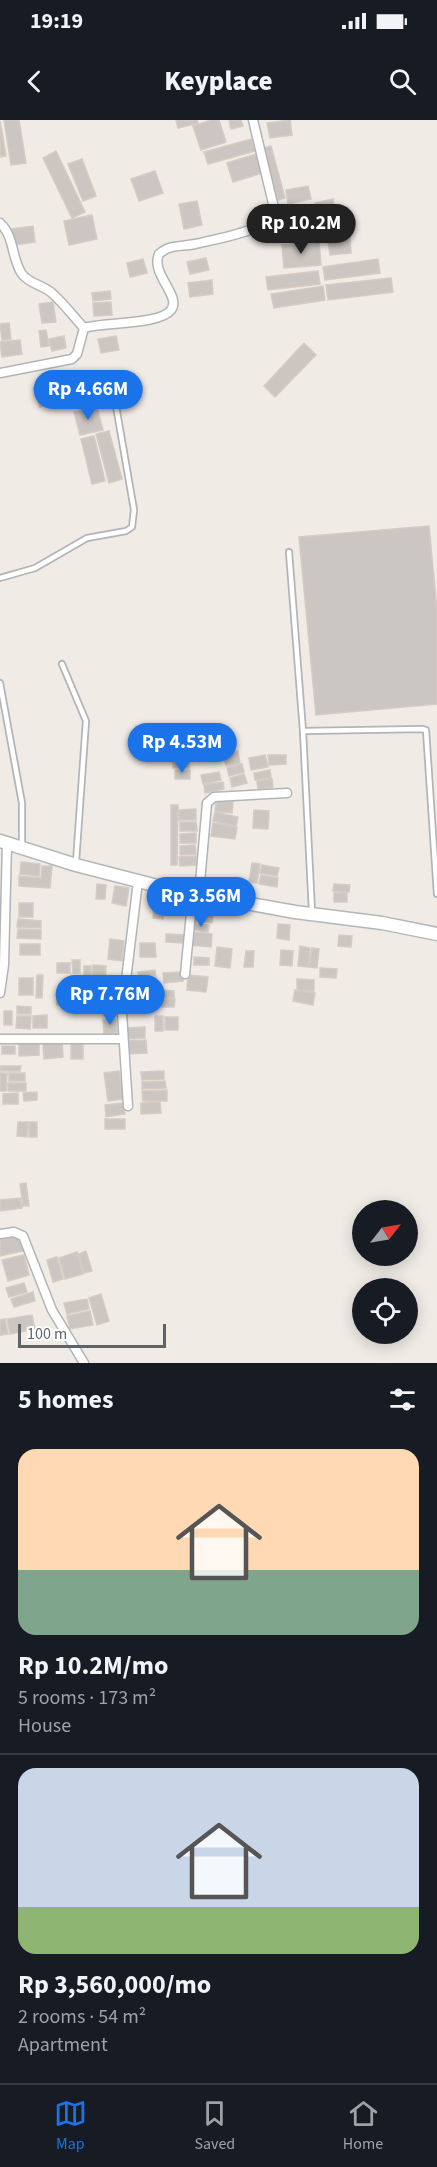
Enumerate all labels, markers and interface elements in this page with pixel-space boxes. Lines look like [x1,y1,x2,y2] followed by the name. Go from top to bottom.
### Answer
[30,5,83,37] text: 19:19
[164,62,273,101] text: Keyplace
[18,65,51,98] icon: back
[386,65,419,98] icon: search
[239,204,363,255] pin: Rp 10.2M
[261,209,341,237] text: Rp 10.2M
[26,370,150,421] pin: Rp 4.66M
[48,375,128,403] text: Rp 4.66M
[120,723,244,774] pin: Rp 4.53M
[142,728,222,756] text: Rp 4.53M
[139,877,263,928] pin: Rp 3.56M
[161,882,241,910] text: Rp 3.56M
[48,975,172,1026] pin: Rp 7.76M
[70,980,150,1008] text: Rp 7.76M
[352,1200,418,1266] north arrow
[352,1200,418,1344] map controls
[352,1278,418,1344] button: locate
[18,1321,166,1348] scale bar
[27,1323,67,1345] text: 100 m
[18,1381,113,1418] text: 5 homes
[386,1383,419,1416] icon: filters
[165,1488,273,1596] icon: home
[18,1647,168,1684] text: Rp 10.2M/mo
[18,1684,156,1712] text: 5 rooms · 173 m²
[18,1712,71,1740] text: House
[165,1807,273,1915] icon: home
[18,1966,211,2003] text: Rp 3,560,000/mo
[18,2003,146,2031] text: 2 rooms · 54 m²
[18,2031,108,2059] text: Apartment
[54,2097,87,2155] tab: Map
[194,2097,235,2155] tab: Saved
[343,2097,383,2155] tab: Home

